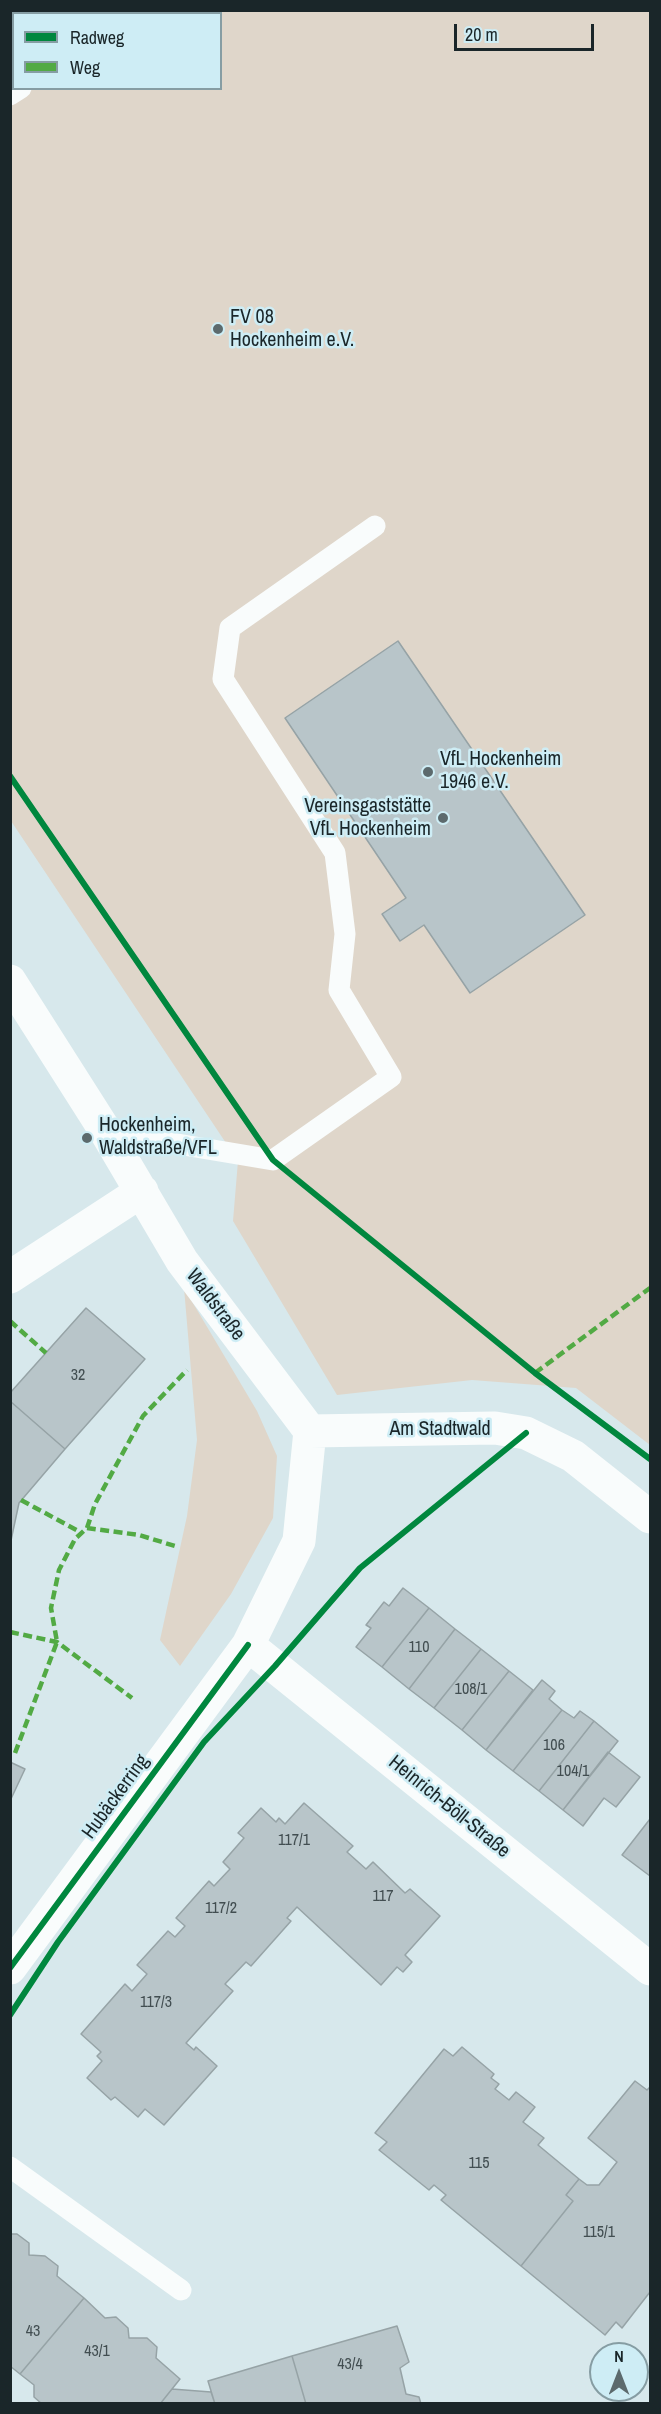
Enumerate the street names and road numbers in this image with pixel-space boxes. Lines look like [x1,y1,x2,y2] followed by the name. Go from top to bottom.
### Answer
[180,1265,250,1345] street label: Waldstraße
[389,1418,491,1442] street label: Am Stadtwald
[77,1750,155,1844] street label: Hubäckerring
[383,1751,515,1863] street label: Heinrich-Böll-Straße

